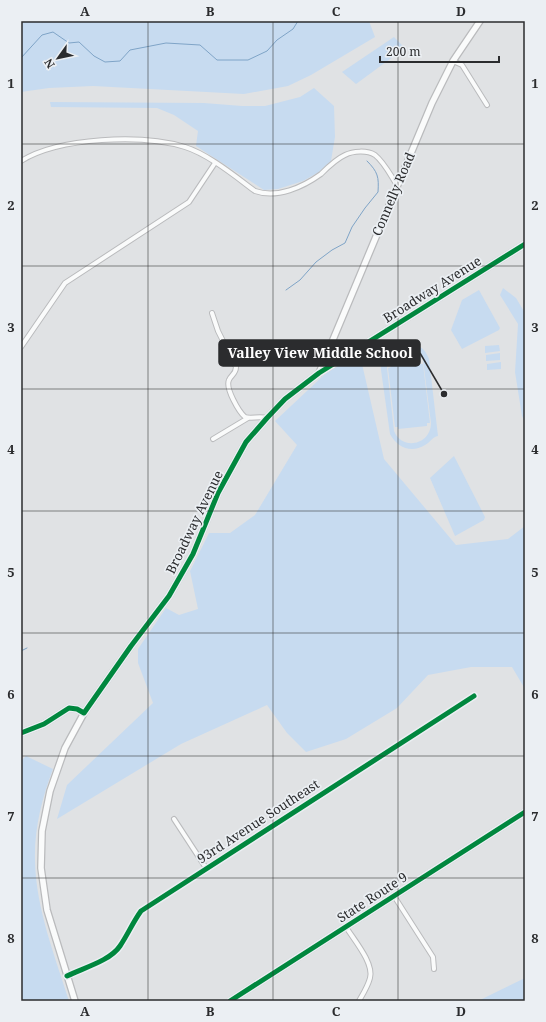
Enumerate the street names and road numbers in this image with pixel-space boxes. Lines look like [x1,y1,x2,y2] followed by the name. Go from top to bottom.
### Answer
[367,149,419,239] street label: Connelly Road
[379,251,485,327] street label: Broadway Avenue
[161,467,227,577] street label: Broadway Avenue
[193,774,323,867] street label: 93rd Avenue Southeast
[333,868,411,926] street label: State Route 9

